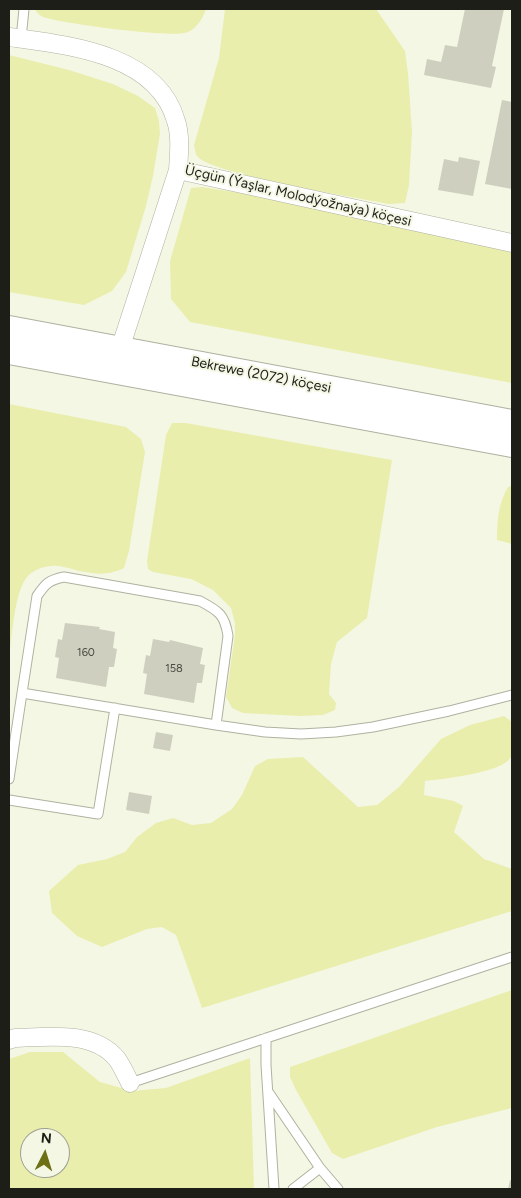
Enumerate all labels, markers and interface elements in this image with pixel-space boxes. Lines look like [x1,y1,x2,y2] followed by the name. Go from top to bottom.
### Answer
[183,162,413,230] street label: Üçgün (Ýaşlar, Molodýožnaýa) köçesi
[190,353,332,397] street label: Bekrewe (2072) köçesi
[77,646,95,660] house number: 160
[165,662,183,676] house number: 158
[20,1128,70,1178] north arrow
[40,1130,52,1147] text: N

